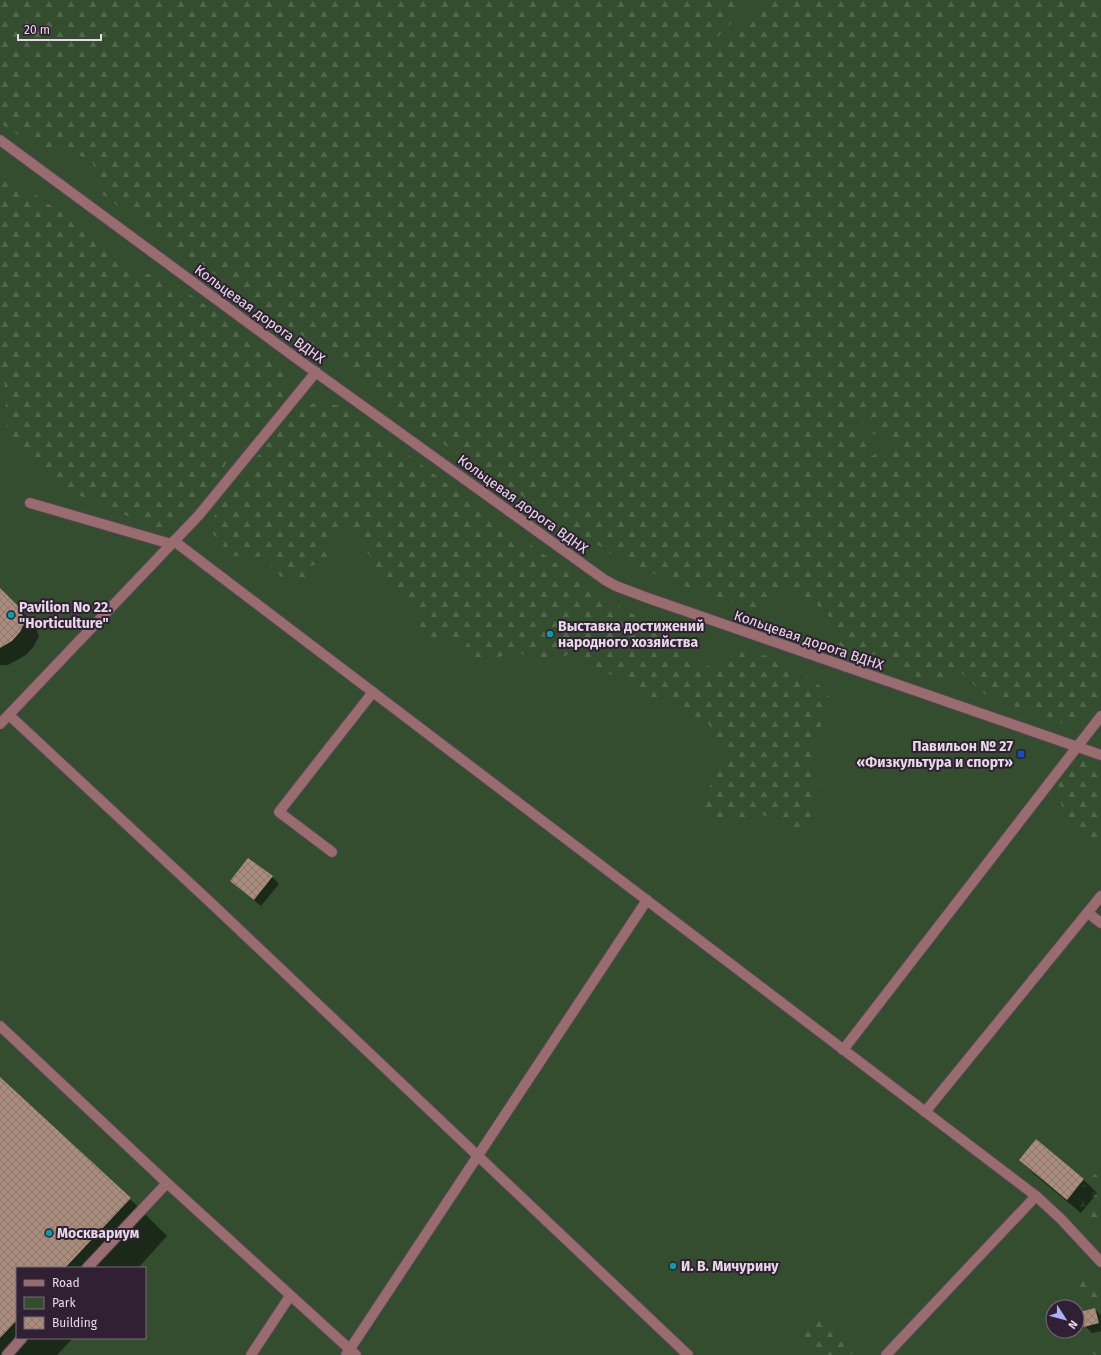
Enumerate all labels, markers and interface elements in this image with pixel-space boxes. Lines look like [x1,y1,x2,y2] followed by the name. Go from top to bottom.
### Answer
[18,16,101,42] scale bar
[24,23,50,37] text: 20 m
[191,261,329,368] street label: Кольцевая дорога ВДНХ
[454,451,592,558] street label: Кольцевая дорога ВДНХ
[19,599,112,632] place label: Pavilion No 22. "Horticulture"
[732,607,886,674] street label: Кольцевая дорога ВДНХ
[6,610,16,620] marker: Pavilion No 22. "Horticulture"
[558,618,704,651] place label: Выставка достижений народного хозяйства
[545,629,555,639] marker: Выставка достижений народного хозяйства
[857,738,1013,771] place label: Павильон № 27 «Физкультура и спорт»
[1016,749,1026,759] marker: Павильон № 27 «Физкультура и спорт»
[57,1225,139,1242] place label: Москвариум
[44,1228,54,1238] marker: Москвариум
[681,1258,779,1275] place label: И. В. Мичурину
[668,1261,678,1271] marker: И. В. Мичурину
[16,1267,146,1339] legend
[52,1276,80,1290] text: Road
[52,1296,76,1310] text: Park
[1045,1299,1085,1339] north arrow
[52,1316,98,1330] text: Building
[1065,1318,1080,1331] text: N

